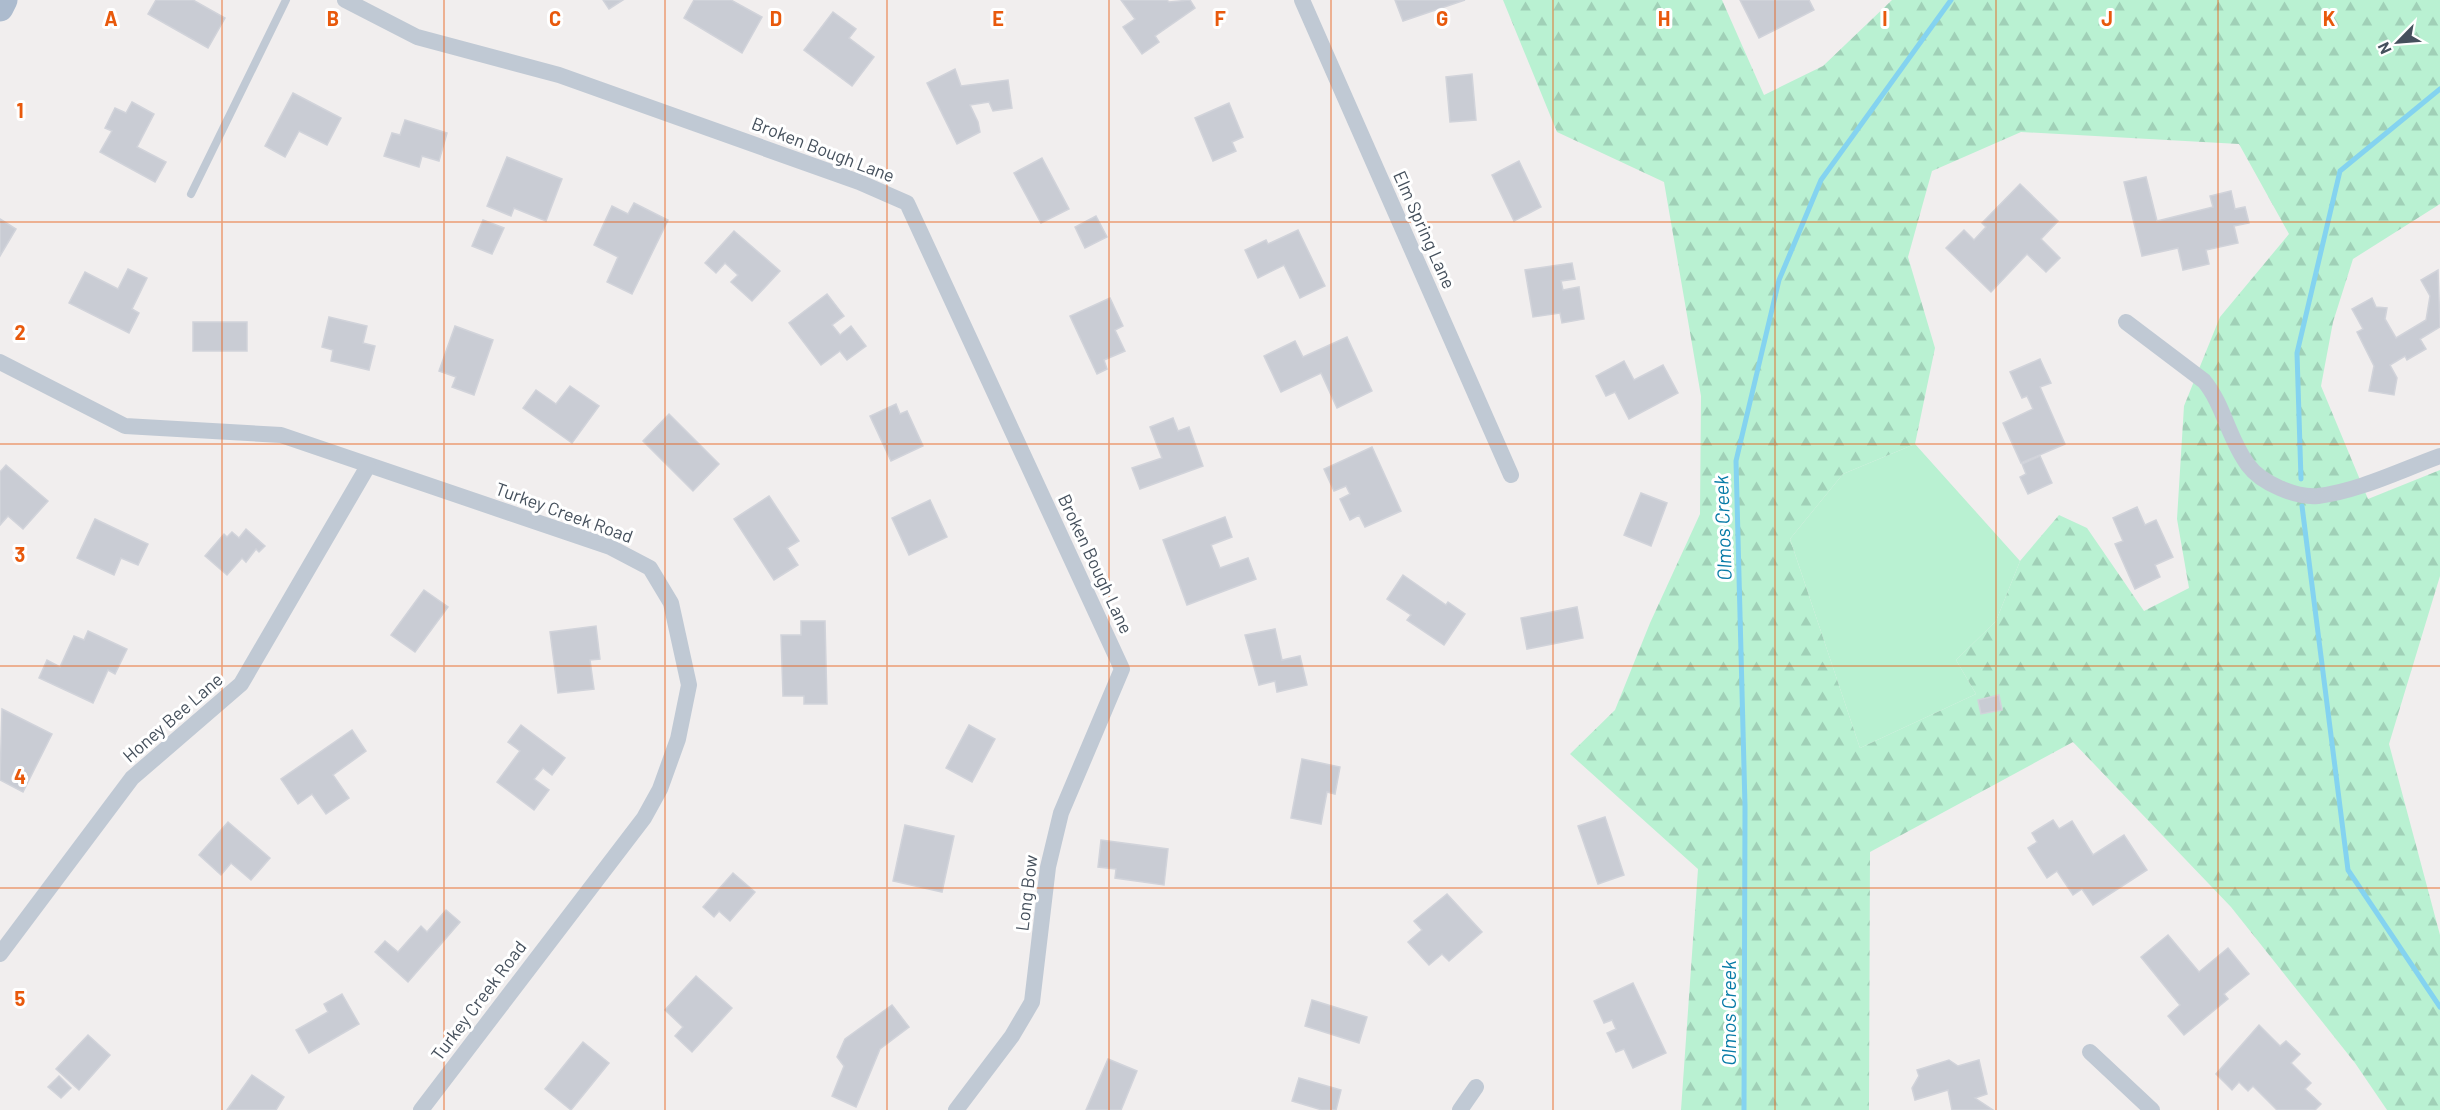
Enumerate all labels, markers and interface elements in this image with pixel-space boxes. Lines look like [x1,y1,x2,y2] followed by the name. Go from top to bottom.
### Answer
[104,6,118,30] text: A
[327,6,339,30] text: B
[549,6,561,30] text: C
[770,6,782,30] text: D
[992,6,1004,30] text: E
[1214,6,1226,30] text: F
[1436,6,1448,30] text: G
[1658,6,1670,30] text: H
[1882,6,1888,30] text: I
[2101,6,2113,30] text: J
[2323,6,2336,30] text: K
[2368,12,2428,72] north arrow
[2373,40,2395,57] text: N
[16,98,24,122] text: 1
[749,112,898,186] street label: Broken Bough Lane
[1389,167,1461,292] street label: Elm Spring Lane
[14,320,26,344] text: 2
[1708,475,1736,581] water label: Olmos Creek
[493,477,636,547] street label: Turkey Creek Road
[1054,490,1138,637] street label: Broken Bough Lane
[15,542,25,566] text: 3
[118,668,227,767] street label: Honey Bee Lane
[14,764,26,788] text: 4
[1010,853,1042,932] street label: Long Bow
[426,936,530,1065] street label: Turkey Creek Road
[1716,960,1740,1066] water label: Olmos Creek
[15,986,26,1010] text: 5

